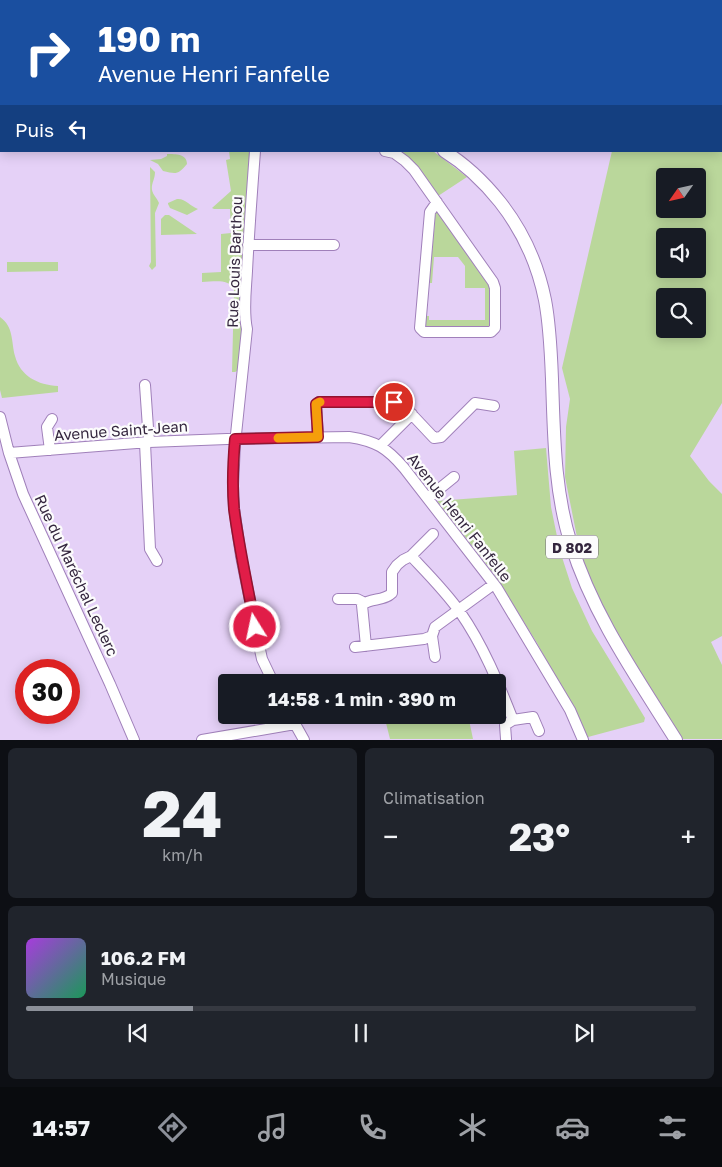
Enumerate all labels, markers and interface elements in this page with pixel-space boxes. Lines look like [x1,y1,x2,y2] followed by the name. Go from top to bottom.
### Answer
[98,18,200,60] text: 190 m
[15,20,80,85] icon: right
[98,60,330,87] text: Avenue Henri Fanfelle
[64,115,92,143] icon: left
[15,118,54,141] text: Puis
[656,168,706,218] north arrow
[656,168,706,338] map controls
[223,196,245,328] street label: Rue Louis Barthou
[656,228,706,278] button: sound
[656,288,706,338] button: search
[373,381,415,423] pin
[380,388,408,416] icon: arrive
[54,416,188,444] street label: Avenue Saint-Jean
[404,449,516,585] street label: Avenue Henri Fanfelle
[32,491,122,659] street label: Rue du Maréchal Leclerc
[546,536,598,558] road number: D 802
[228,600,280,652] position arrow
[15,659,80,724] speed limit sign: 30
[268,687,456,710] text: 14:58 · 1 min · 390 m
[142,773,223,851] text: 24
[383,788,485,808] text: Climatisation
[509,814,570,859] text: 23°
[383,820,398,853] text: −
[681,820,696,853] text: +
[162,845,203,865] text: km/h
[101,946,186,969] text: 106.2 FM
[101,969,166,989] text: Musique
[124,1019,152,1047] icon: previous
[347,1019,375,1047] icon: pause
[570,1019,598,1047] icon: next
[155,1110,190,1145] icon: directions
[255,1110,290,1145] icon: music
[355,1110,390,1145] icon: phone
[455,1110,490,1145] icon: climate
[555,1110,590,1145] icon: car
[655,1110,690,1145] icon: filters
[32,1114,90,1141] text: 14:57

